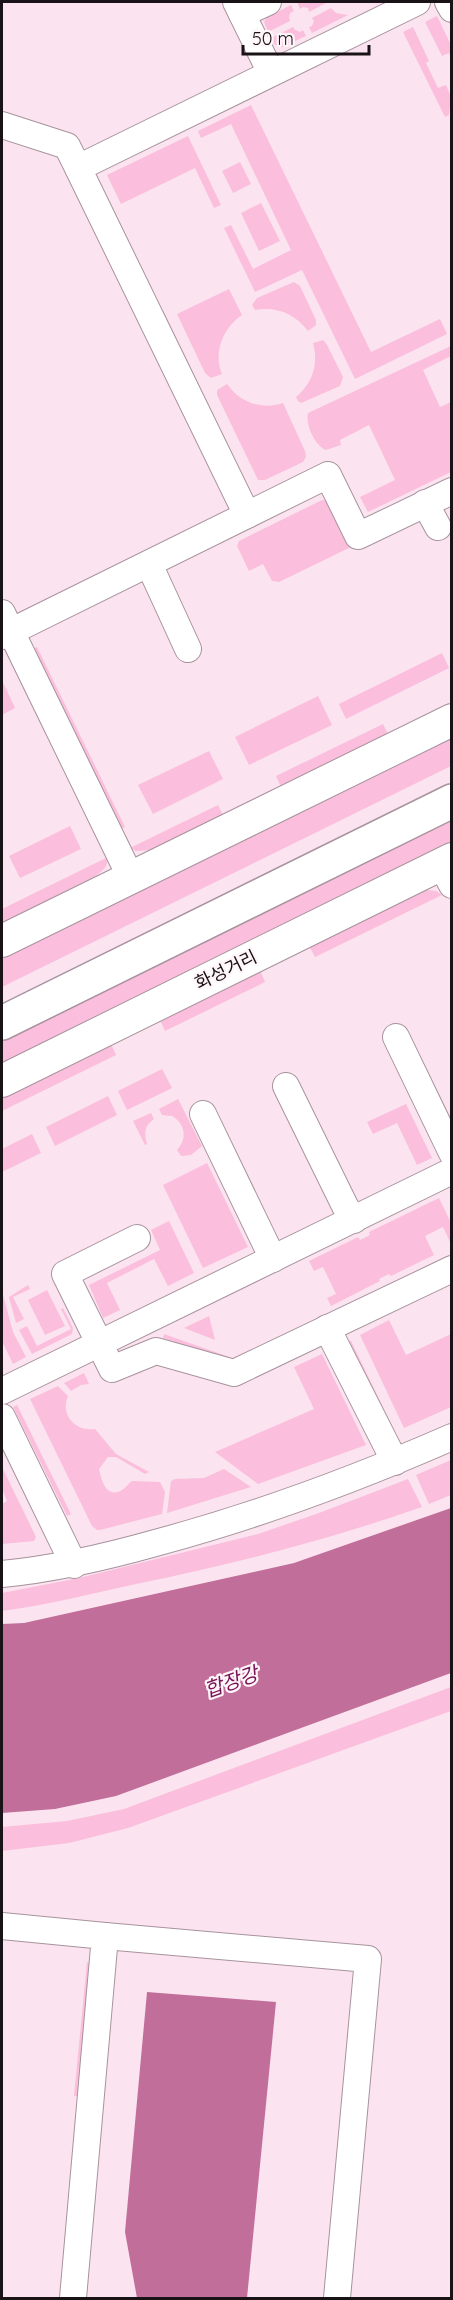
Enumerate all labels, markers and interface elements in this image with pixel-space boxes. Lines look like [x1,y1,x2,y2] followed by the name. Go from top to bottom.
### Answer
[243,18,369,56] scale bar
[252,27,294,50] text: 50 m
[191,945,261,994] street label: 화성거리
[201,1660,263,1702] water label: 합장강

